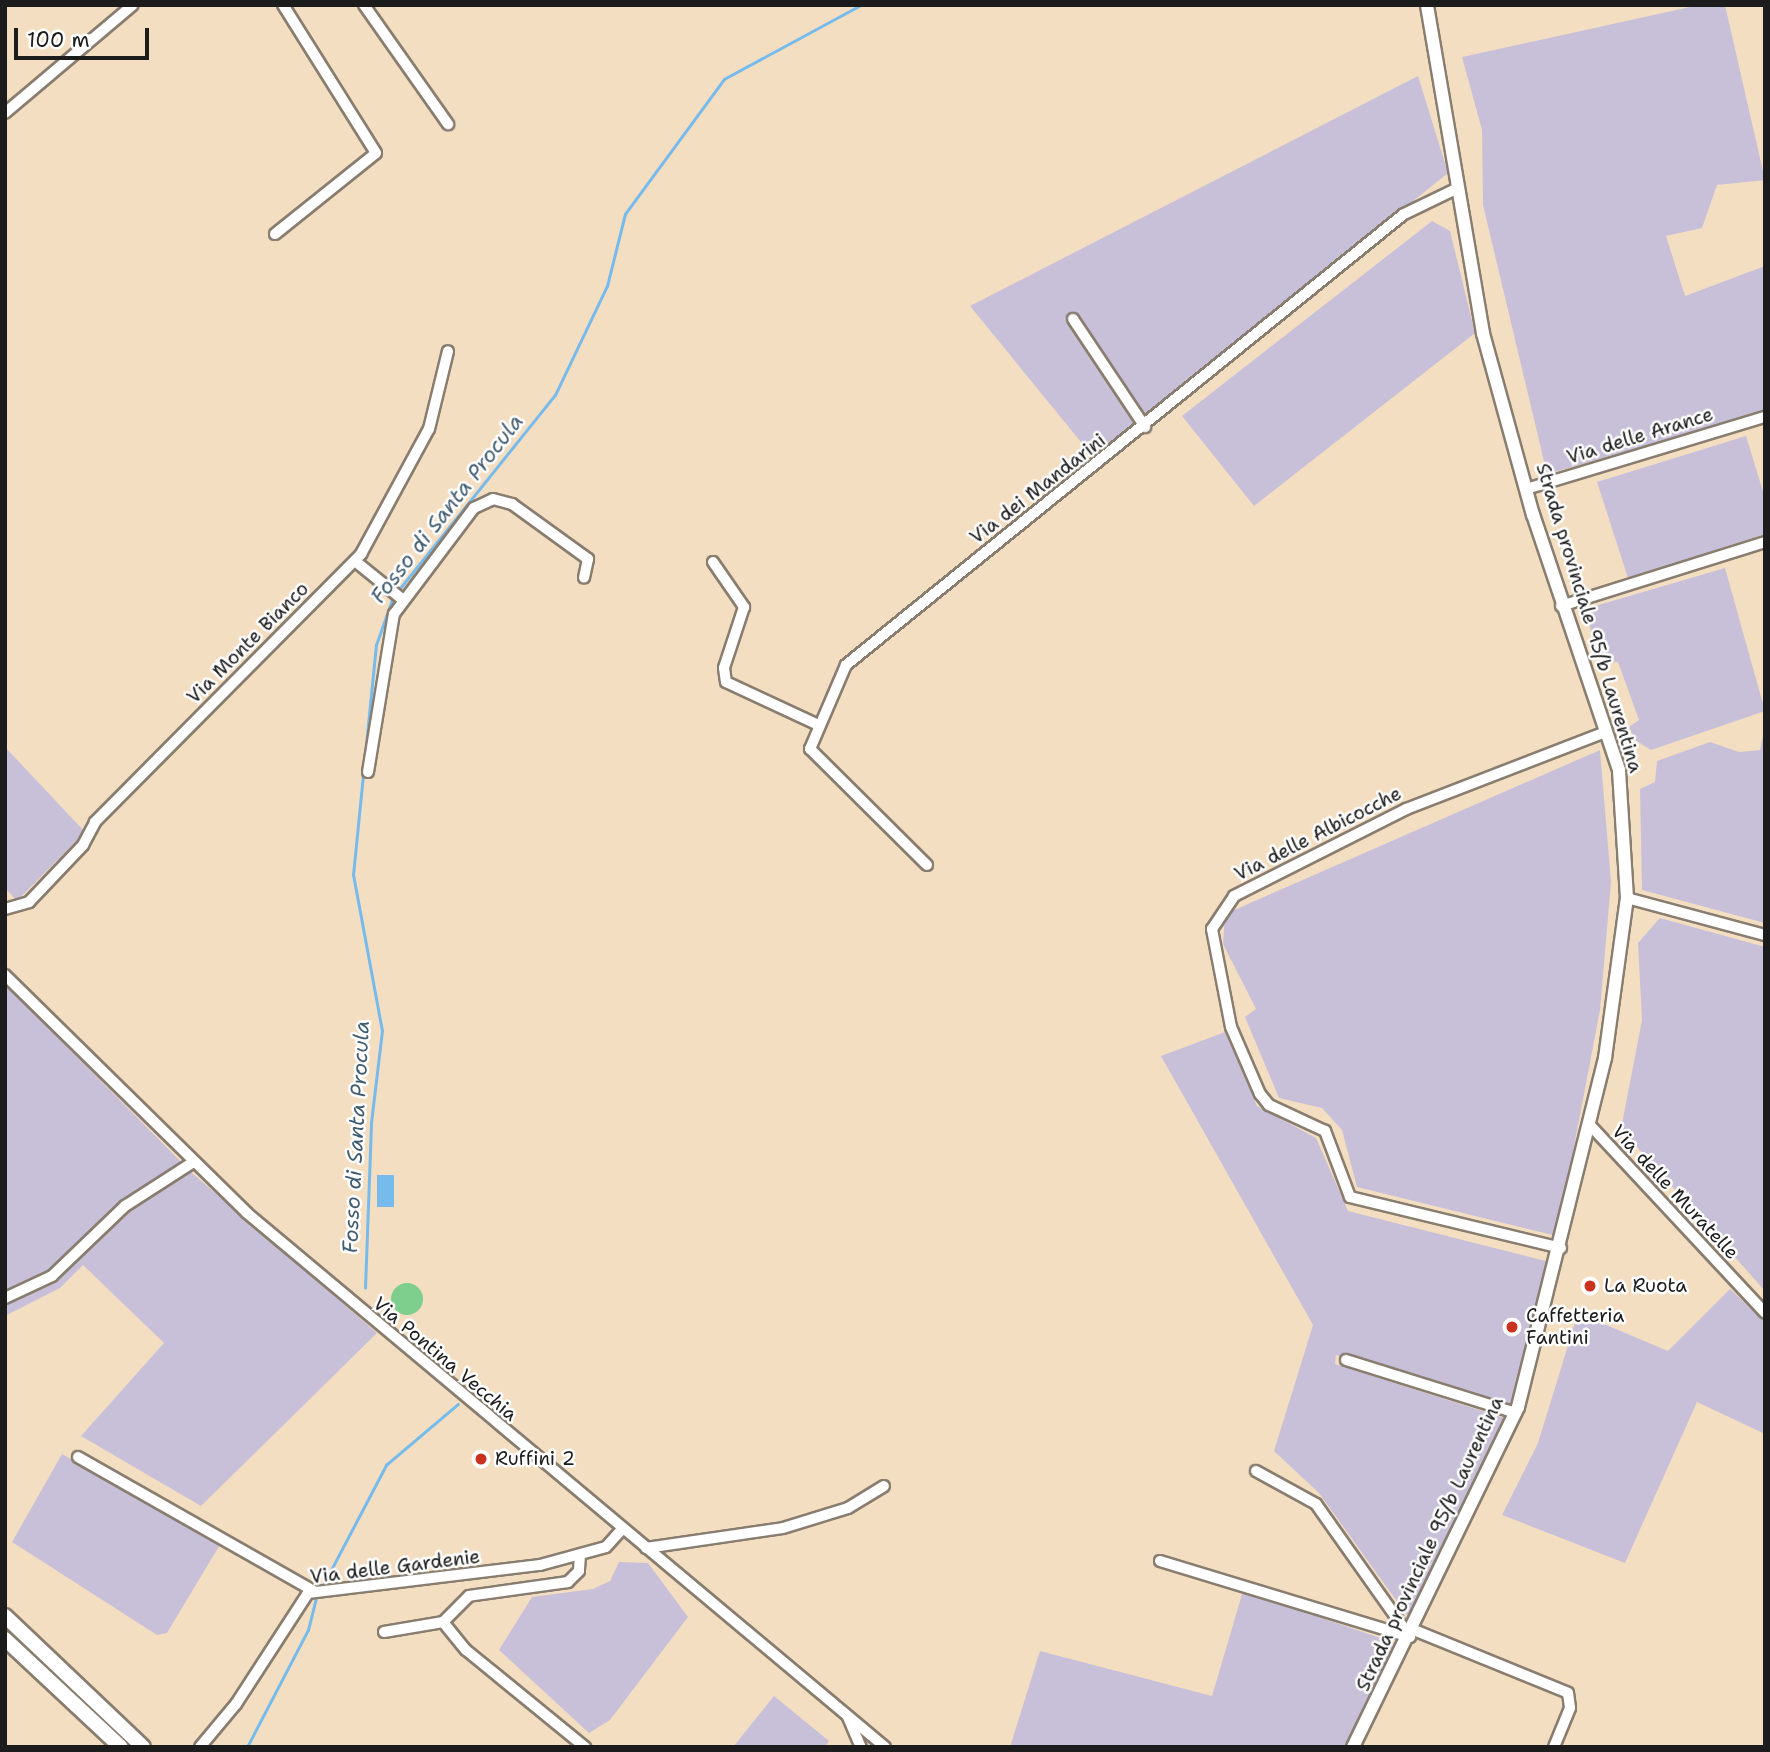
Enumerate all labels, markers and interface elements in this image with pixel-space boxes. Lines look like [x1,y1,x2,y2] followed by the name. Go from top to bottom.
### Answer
[18,14,152,58] scale bar
[27,26,90,54] text: 100 m
[1564,403,1716,469] street label: Via delle Arance
[365,409,529,609] water label: Fosso di Santa Procula
[966,429,1110,549] street label: Via dei Mandarini
[1531,461,1647,775] street label: Strada provinciale 95/b Laurentina
[182,577,314,709] street label: Via Monte Bianco
[1231,782,1405,886] street label: Via delle Albicocche
[337,1020,375,1254] water label: Fosso di Santa Procula
[1607,1120,1743,1264] street label: Via delle Muratelle
[1604,1275,1687,1297] place label: La Ruota
[1582,1278,1598,1294] marker: La Ruota
[368,1292,522,1426] street label: Via Pontina Vecchia
[1526,1305,1624,1349] place label: Caffetteria Fantini
[1504,1319,1520,1335] marker: Caffetteria Fantini
[1352,1393,1508,1695] street label: Strada provinciale 95/b Laurentina
[495,1448,575,1470] place label: Ruffini 2
[473,1451,489,1467] marker: Ruffini 2
[309,1545,481,1589] street label: Via delle Gardenie

